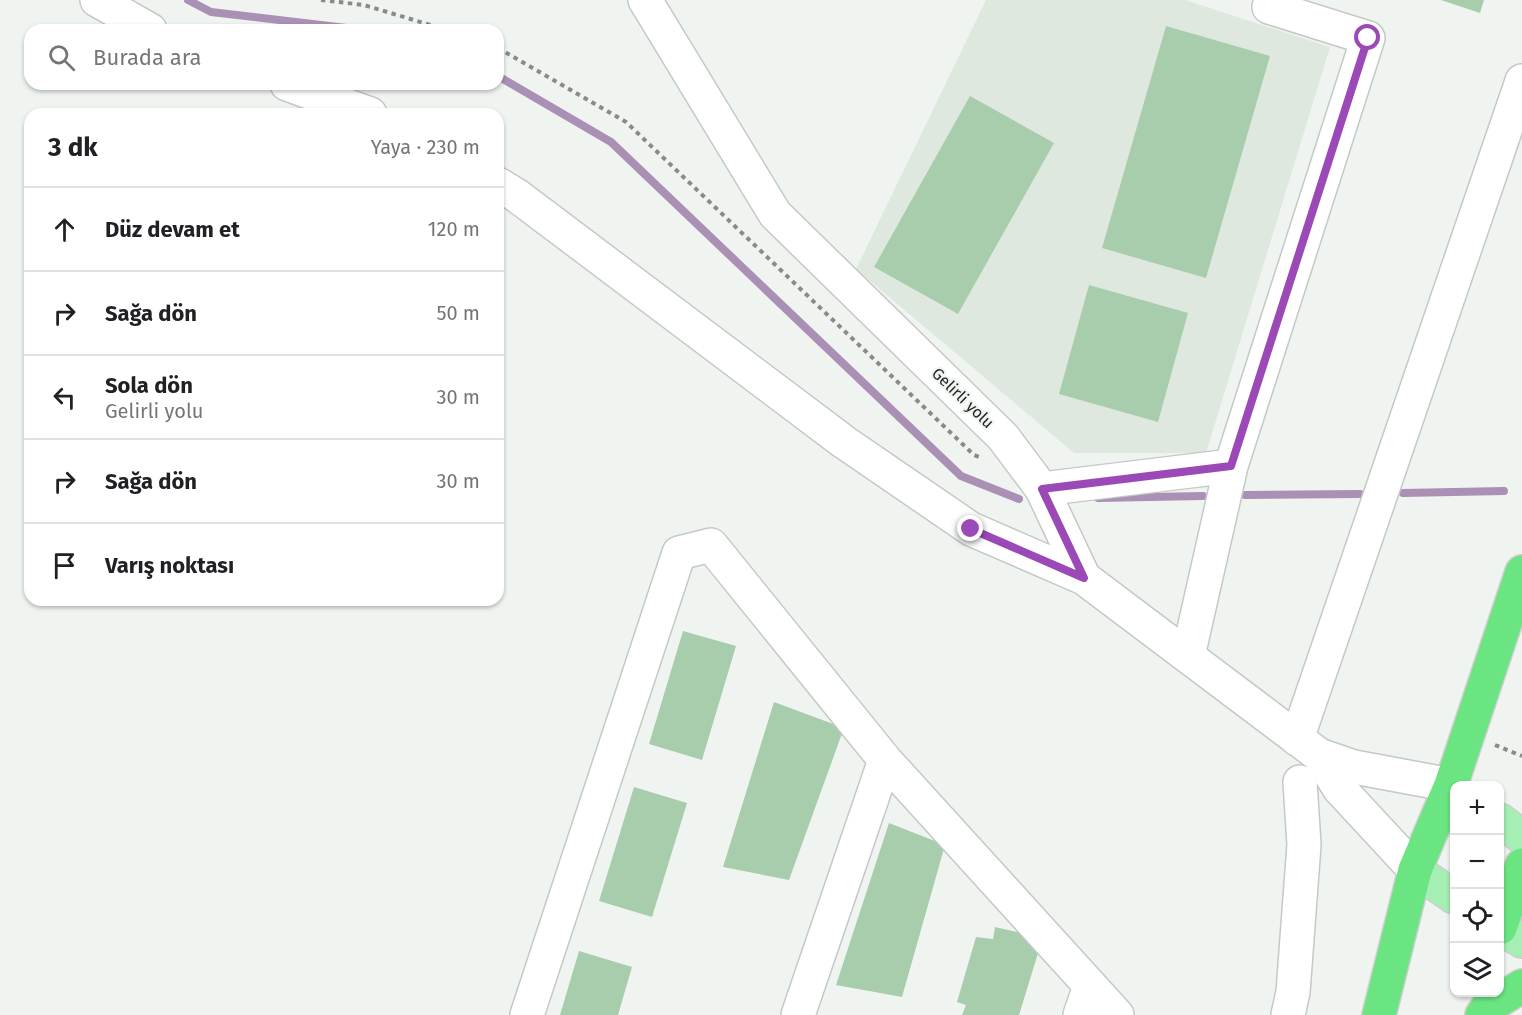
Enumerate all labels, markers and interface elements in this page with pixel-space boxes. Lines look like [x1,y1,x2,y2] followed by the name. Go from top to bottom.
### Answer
[24,24,504,90] search box
[1354,24,1380,50] route start
[45,41,78,74] icon: search
[93,44,201,71] text: Burada ara
[48,132,98,163] text: 3 dk
[371,135,480,159] text: Yaya · 230 m
[48,213,81,246] icon: ahead
[105,216,240,243] text: Düz devam et
[428,217,480,241] text: 120 m
[48,297,81,330] icon: right
[105,300,197,327] text: Sağa dön
[436,301,480,325] text: 50 m
[928,364,998,432] street label: Gelirli yolu
[105,372,193,399] text: Sola dön
[48,381,81,414] icon: left
[436,385,480,409] text: 30 m
[105,399,203,423] text: Gelirli yolu
[48,465,81,498] icon: right
[105,468,197,495] text: Sağa dön
[436,469,480,493] text: 30 m
[957,515,983,541] route end
[48,549,81,582] icon: arrive
[105,552,234,579] text: Varış noktası
[1450,781,1504,997] map controls
[1450,781,1504,835] button: +
[1450,835,1504,889] button: −
[1450,889,1504,943] button: locate
[1450,943,1504,997] button: layers

